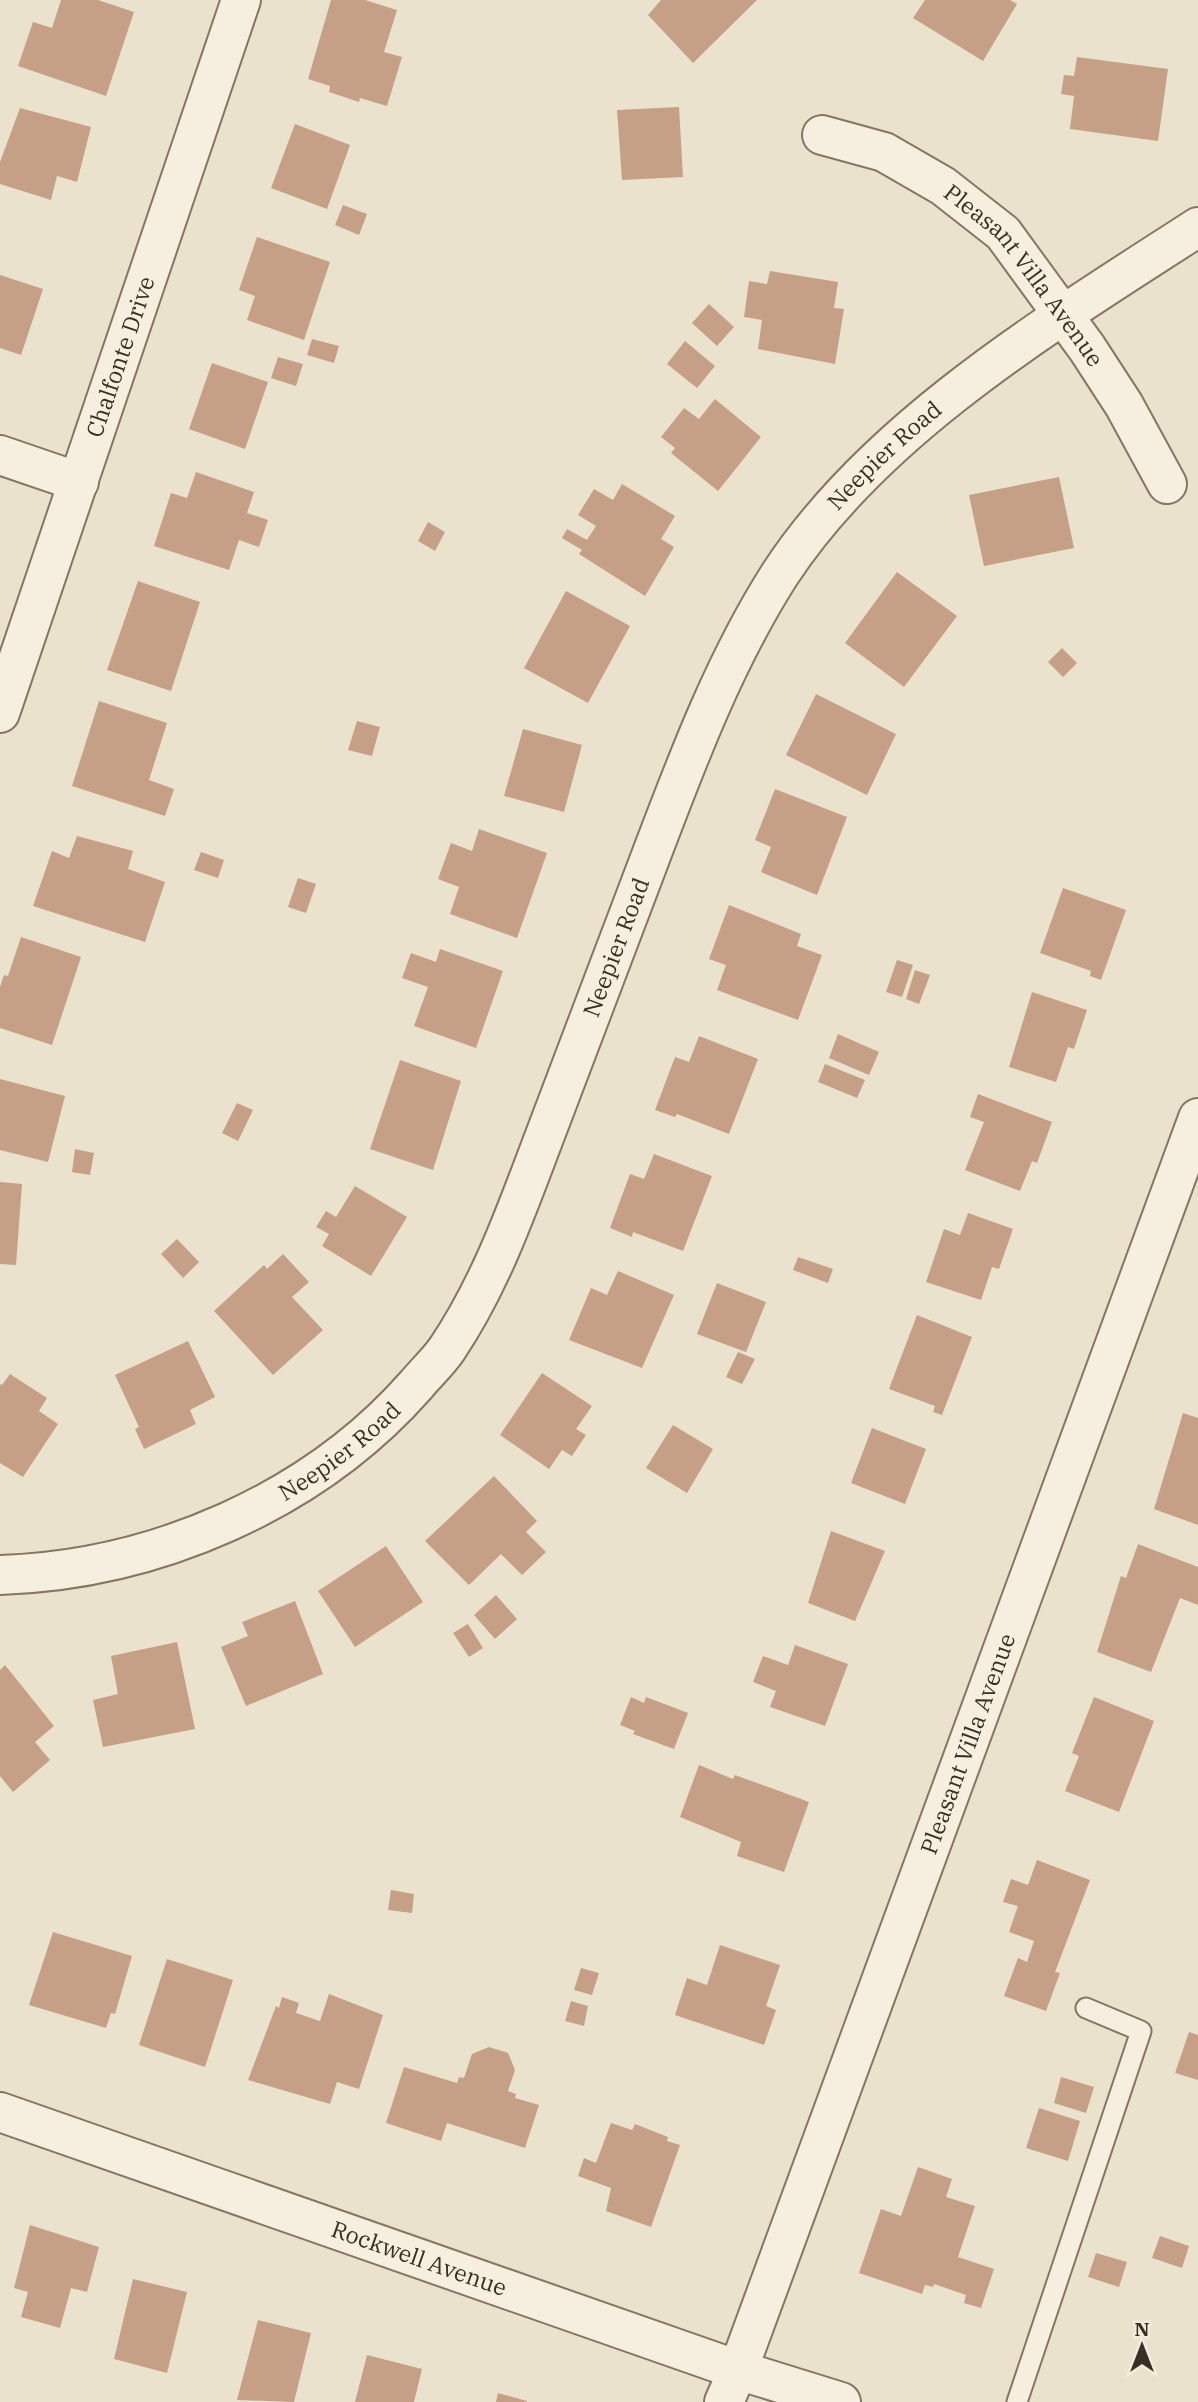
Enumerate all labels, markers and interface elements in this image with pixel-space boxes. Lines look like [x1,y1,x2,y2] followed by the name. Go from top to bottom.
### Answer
[938,177,1111,372] street label: Pleasant Villa Avenue
[78,272,161,441] street label: Chalfonte Drive
[820,394,947,516] street label: Neepier Road
[575,873,655,1021] street label: Neepier Road
[272,1394,406,1507] street label: Neepier Road
[913,1629,1021,1858] street label: Pleasant Villa Avenue
[328,2213,511,2302] street label: Rockwell Avenue
[1107,2311,1177,2381] north arrow
[1134,2317,1150,2341] text: N

